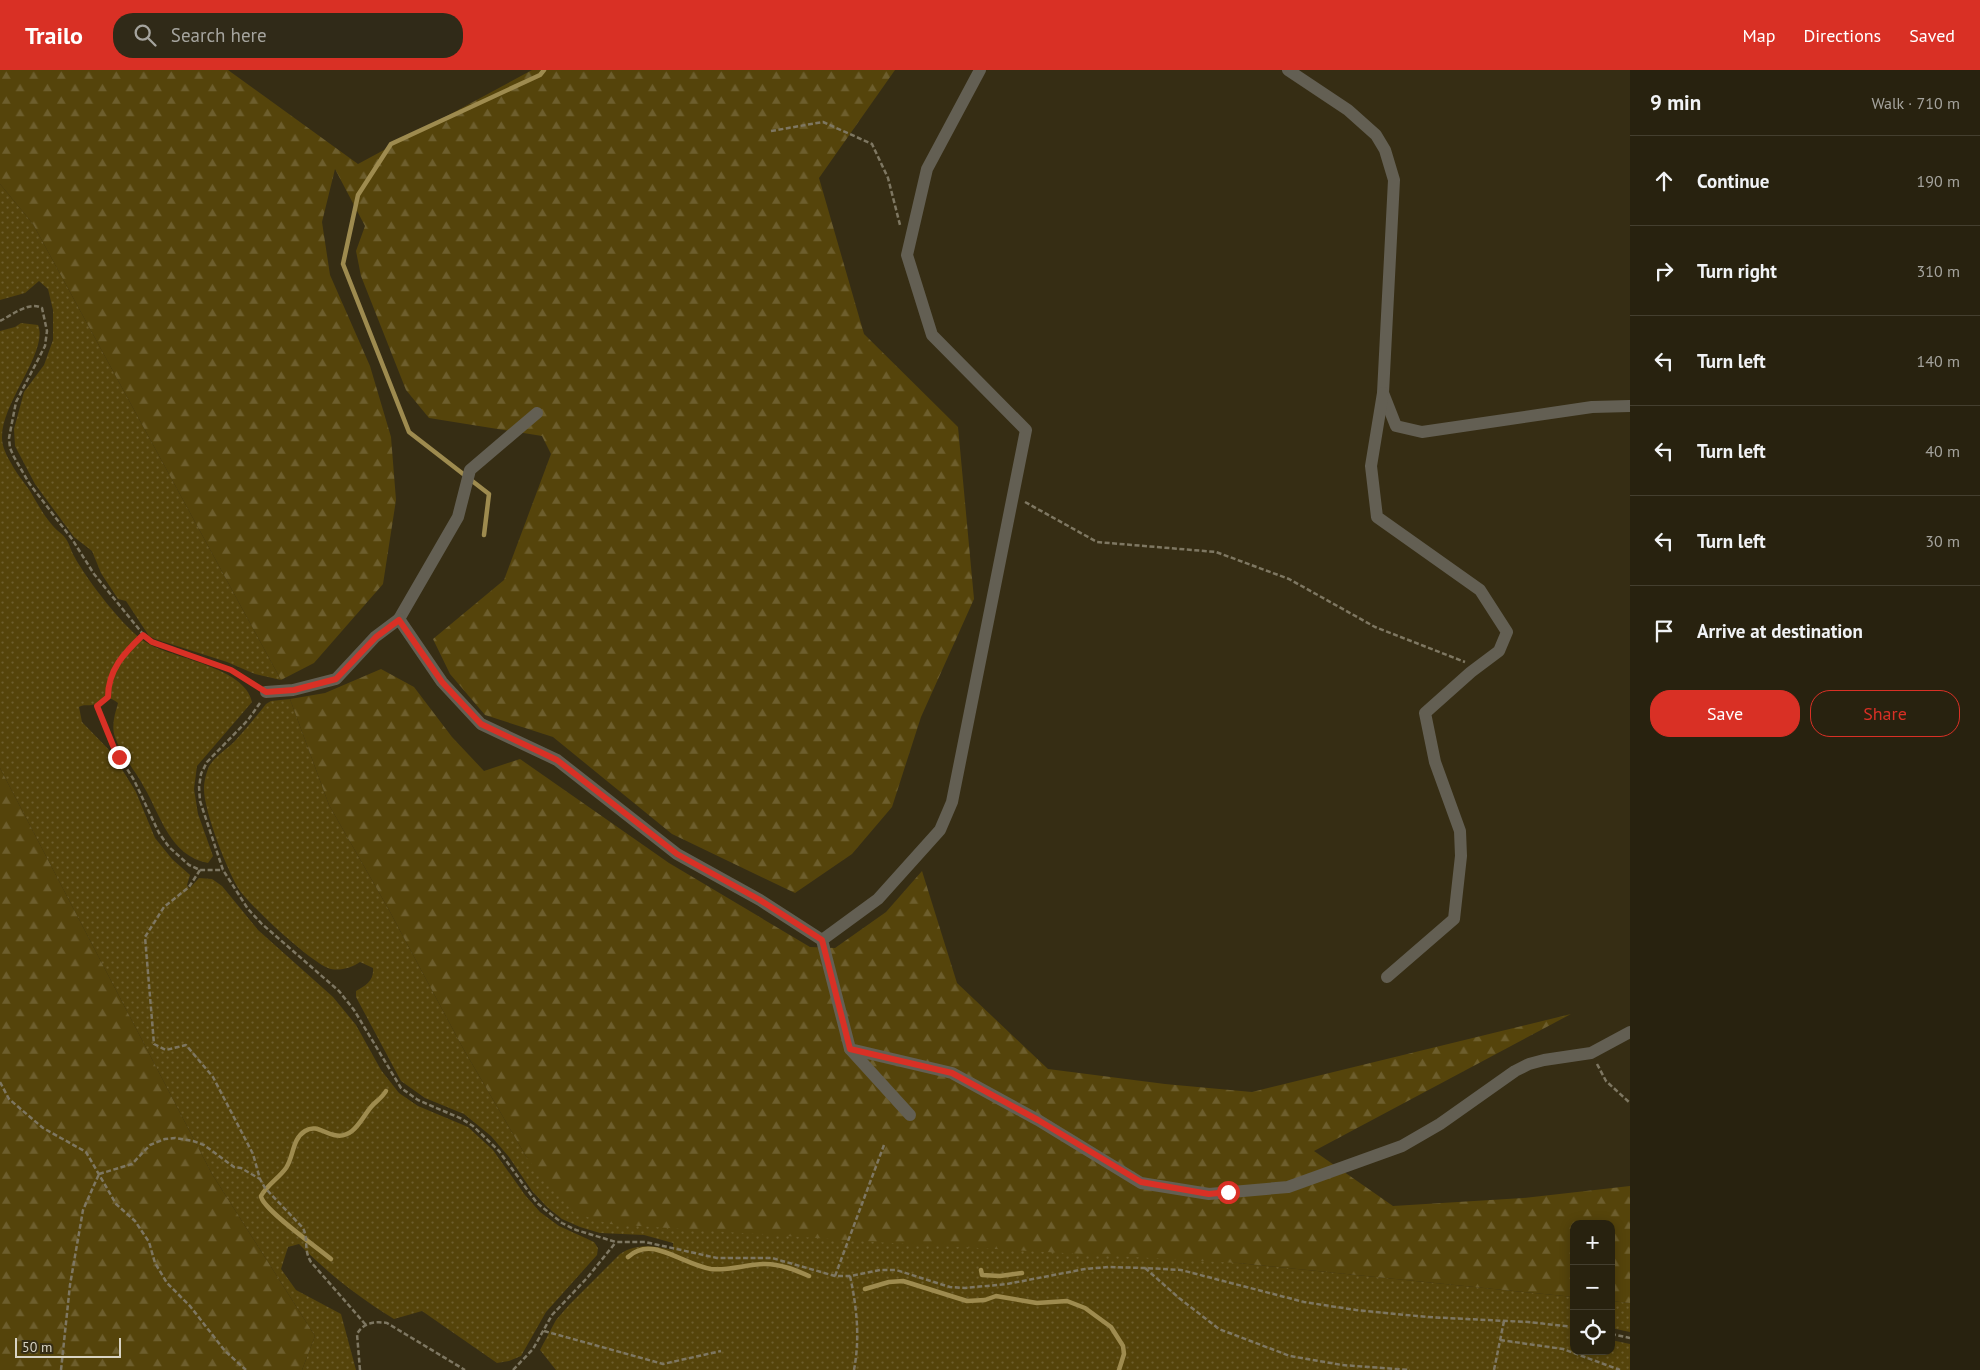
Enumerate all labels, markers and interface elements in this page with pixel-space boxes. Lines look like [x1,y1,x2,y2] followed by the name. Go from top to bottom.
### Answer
[113,13,463,58] search box
[25,20,83,51] text: Trailo
[131,21,159,49] icon: search
[171,23,267,47] text: Search here
[1743,24,1775,47] text: Map
[1803,24,1881,47] text: Directions
[1909,24,1955,47] text: Saved
[1650,89,1701,116] text: 9 min
[1871,93,1960,113] text: Walk · 710 m
[1650,167,1678,195] icon: ahead
[1697,169,1769,193] text: Continue
[1917,171,1960,191] text: 190 m
[1650,257,1678,285] icon: right
[1697,259,1777,283] text: Turn right
[1917,261,1960,281] text: 310 m
[1650,347,1678,375] icon: left
[1697,349,1766,373] text: Turn left
[1917,351,1960,371] text: 140 m
[1650,437,1678,465] icon: left
[1697,439,1766,463] text: Turn left
[1925,441,1960,461] text: 40 m
[1650,527,1678,555] icon: left
[1697,529,1766,553] text: Turn left
[1925,531,1960,551] text: 30 m
[1650,617,1678,645] icon: arrive
[1697,619,1863,643] text: Arrive at destination
[1650,690,1800,737] button: Save
[1810,690,1960,737] button: Share
[108,746,131,769] route end
[1217,1181,1240,1204] route start
[1570,1220,1615,1355] map controls
[1570,1220,1615,1265] button: +
[1570,1265,1615,1310] button: −
[1570,1310,1615,1355] button: locate
[15,1335,121,1358] scale bar
[22,1338,52,1356] text: 50 m

